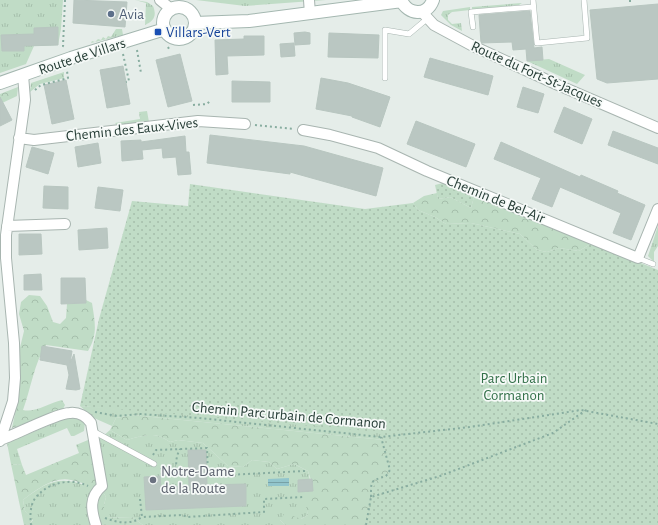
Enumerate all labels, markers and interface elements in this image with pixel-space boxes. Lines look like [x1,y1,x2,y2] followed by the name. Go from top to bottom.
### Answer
[119,7,144,22] place label: Avia
[106,9,116,19] marker: Avia
[166,25,231,40] place label: Villars-Vert
[153,27,163,37] marker: Villars-Vert
[37,35,128,78] street label: Route de Villars
[469,39,605,110] street label: Route du Fort-St-Jacques
[65,115,199,144] street label: Chemin des Eaux-Vives
[444,173,547,226] street label: Chemin de Bel-Air
[480,371,548,403] park label: Parc Urbain Cormanon
[191,400,387,431] street label: Chemin Parc urbain de Cormanon
[161,464,234,496] place label: Notre-Dame de la Route
[148,475,158,485] marker: Notre-Dame de la Route

